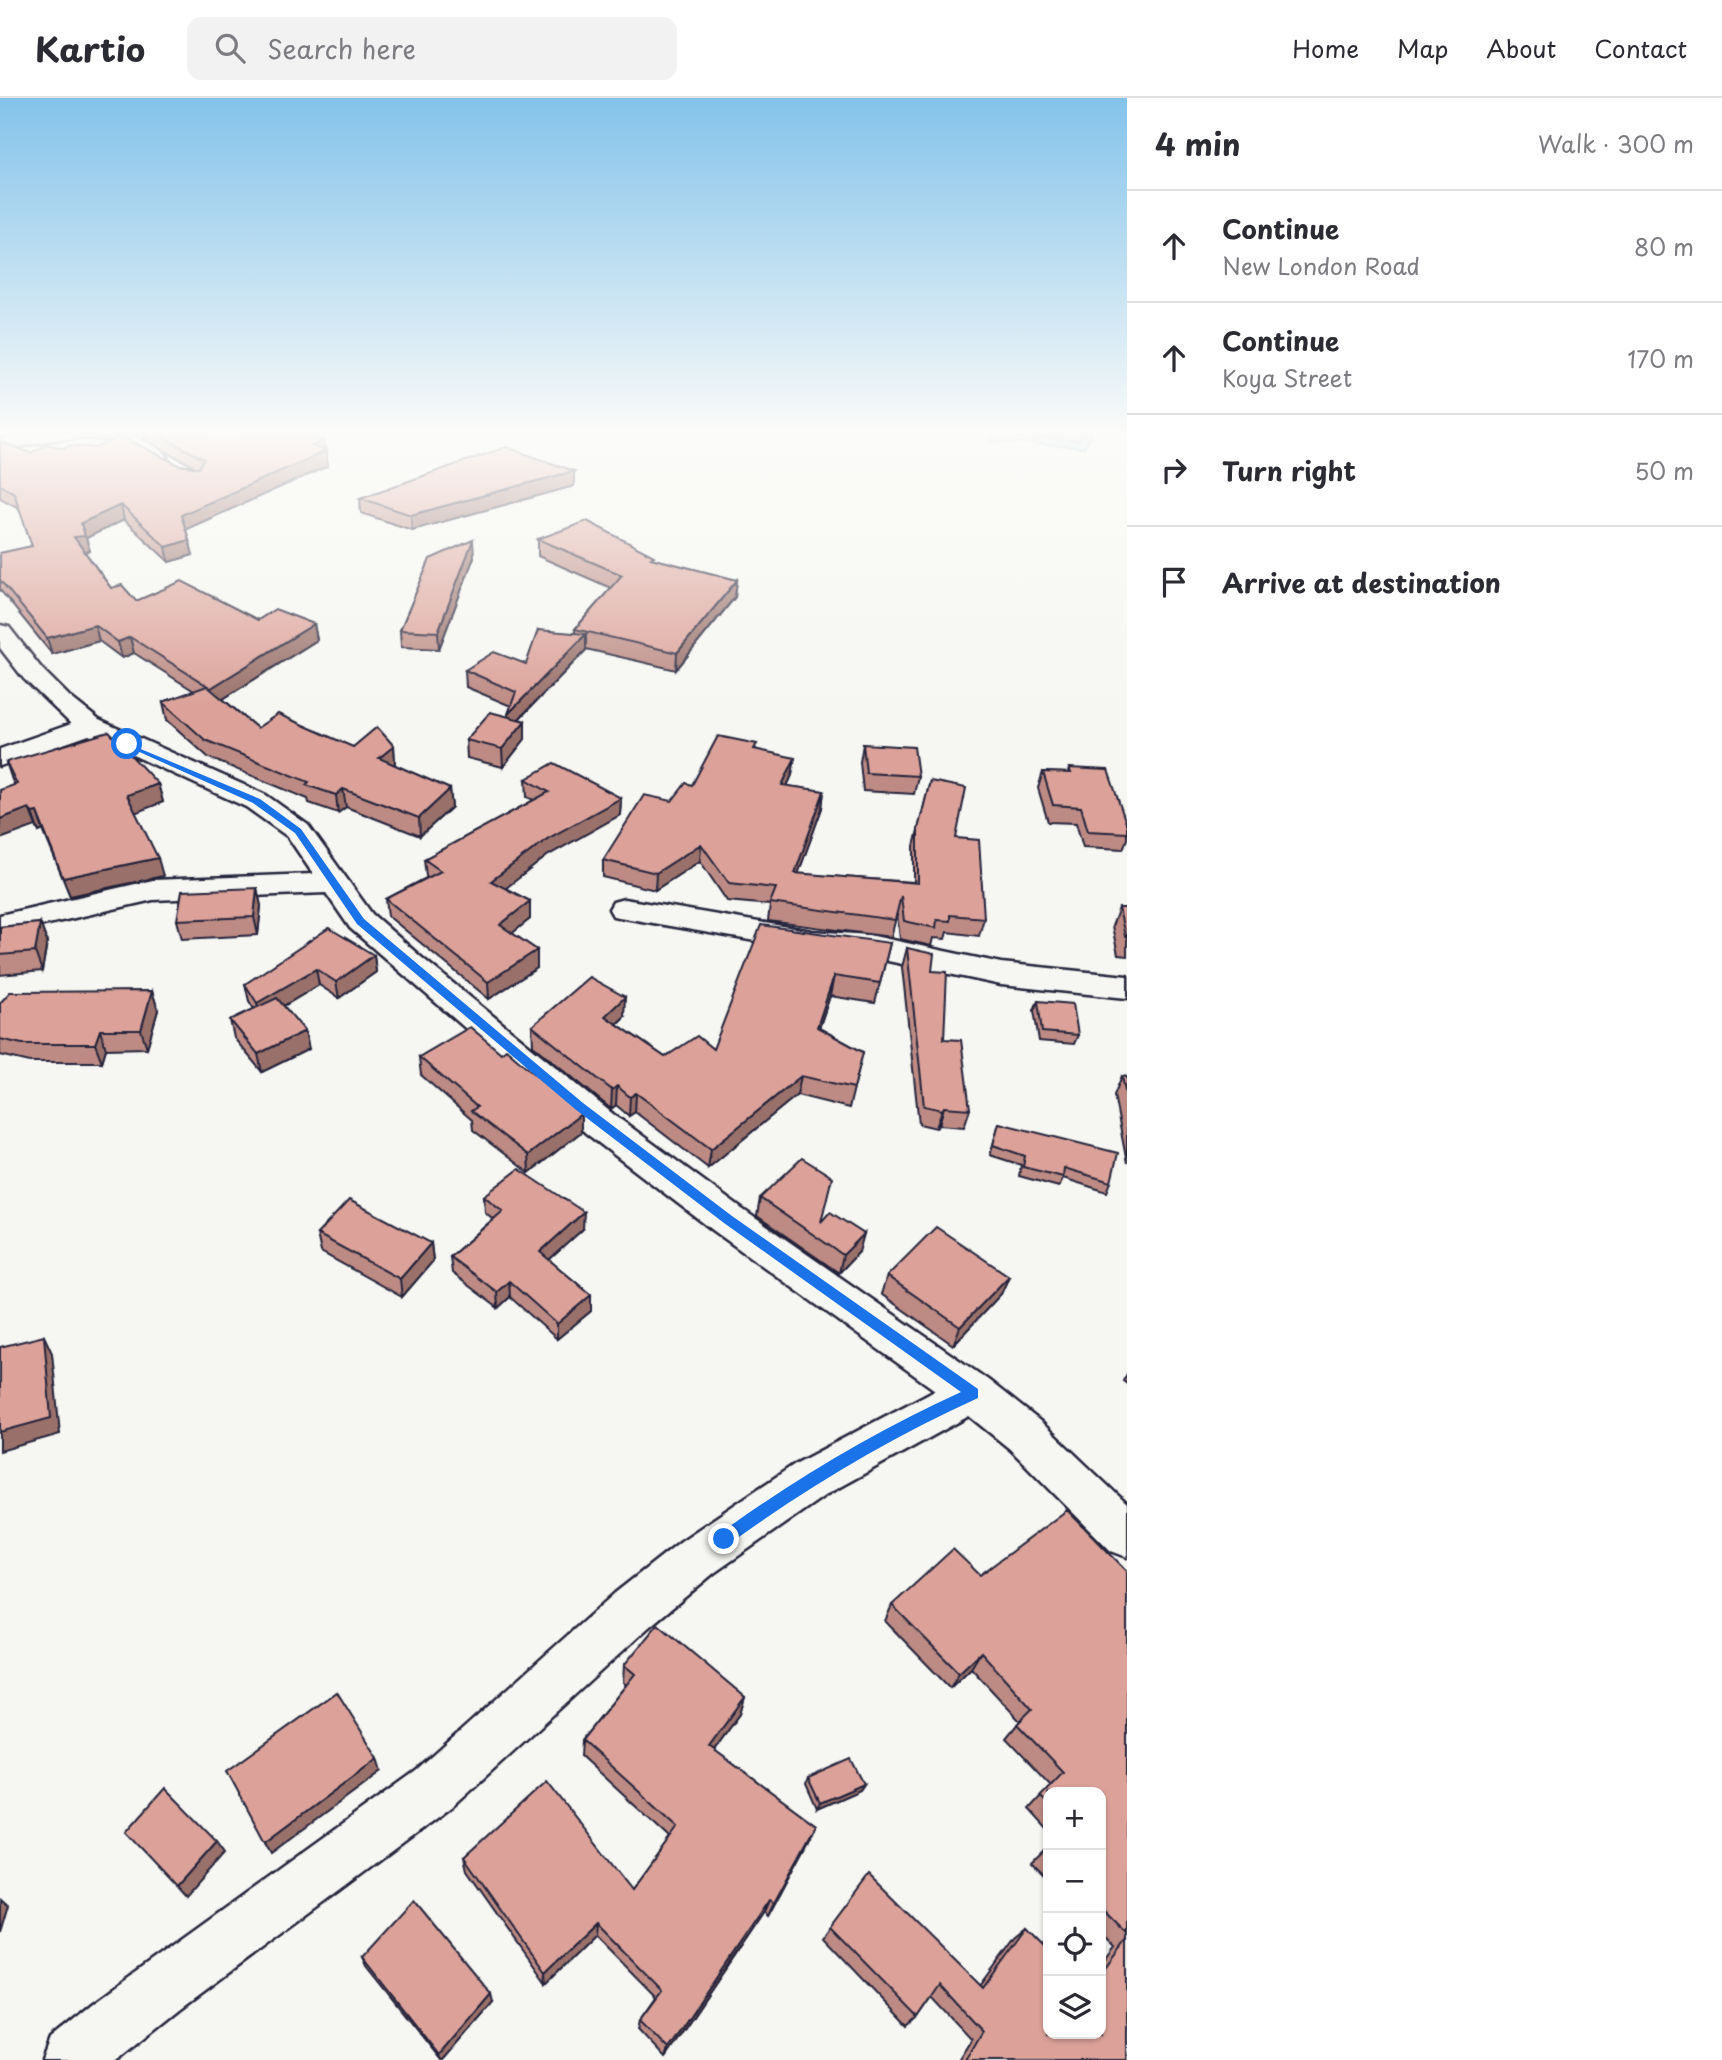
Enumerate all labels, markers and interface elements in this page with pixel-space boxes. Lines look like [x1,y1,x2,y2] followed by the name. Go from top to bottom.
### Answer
[187,17,677,80] search box
[35,23,145,73] text: Kartio
[211,29,249,67] icon: search
[267,29,416,68] text: Search here
[1292,30,1359,66] text: Home
[1397,30,1448,66] text: Map
[1486,30,1556,66] text: About
[1594,30,1687,66] text: Contact
[1155,121,1241,166] text: 4 min
[1538,126,1694,161] text: Walk · 300 m
[1222,209,1339,248] text: Continue
[1155,227,1193,265] icon: ahead
[1634,229,1694,264] text: 80 m
[1222,248,1420,283] text: New London Road
[1222,321,1339,360] text: Continue
[1155,339,1193,377] icon: ahead
[1627,341,1694,376] text: 170 m
[1222,360,1352,395] text: Koya Street
[1155,451,1193,489] icon: right
[1222,451,1356,490] text: Turn right
[1634,453,1694,488] text: 50 m
[1155,563,1193,601] icon: arrive
[1222,563,1501,602] text: Arrive at destination
[111,728,142,759] route start
[708,1523,739,1554] route end
[1043,1787,1106,2039] map controls
[1043,1787,1106,1850] button: +
[1043,1850,1106,1913] button: −
[1043,1913,1106,1976] button: locate
[1043,1976,1106,2039] button: layers

